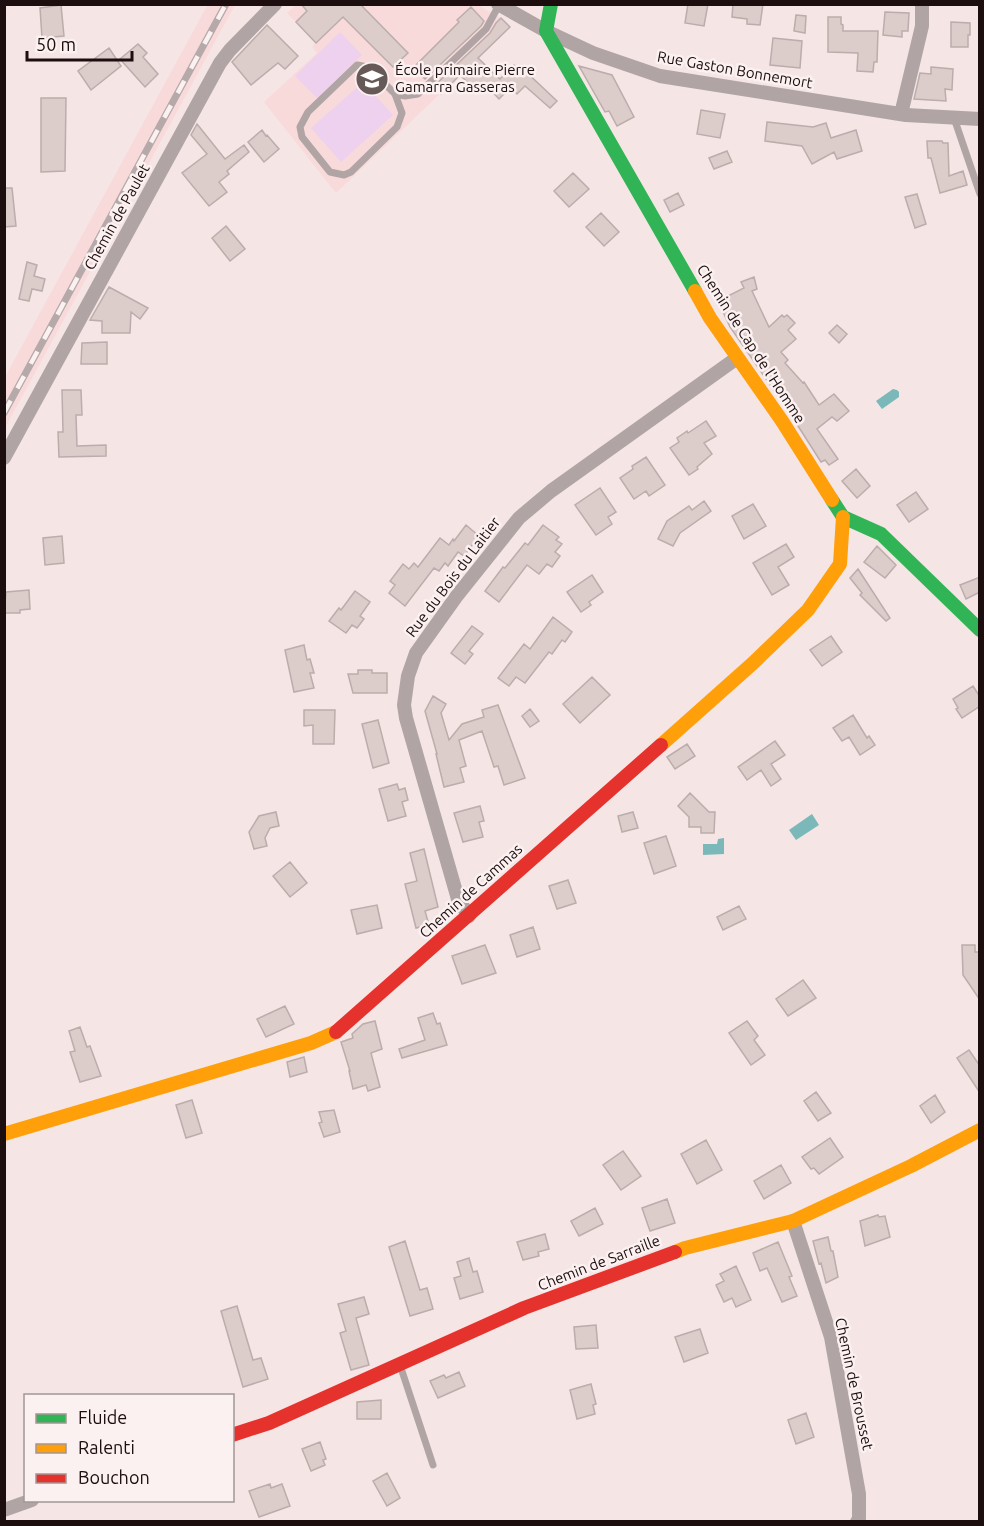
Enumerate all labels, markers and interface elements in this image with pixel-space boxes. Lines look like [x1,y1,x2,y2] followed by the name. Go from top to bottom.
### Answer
[27,24,132,62] scale bar
[36,34,76,54] text: 50 m
[656,47,814,92] street label: Rue Gaston Bonnemort
[354,61,390,97] school or university icon: École primaire Pierre Gamarra Gasseras
[395,61,535,95] place label: École primaire Pierre Gamarra Gasseras
[80,161,153,273] street label: Chemin de Paulet
[694,261,809,426] street label: Chemin de Cap de l'Homme
[402,513,503,640] street label: Rue du Bois du Laitier
[416,840,525,941] street label: Chemin de Cammas
[535,1231,662,1294] street label: Chemin de Sarraille
[832,1316,877,1452] street label: Chemin de Brousset
[24,1394,234,1502] legend
[78,1407,127,1427] text: Fluide
[78,1437,135,1457] text: Ralenti
[78,1467,150,1487] text: Bouchon

